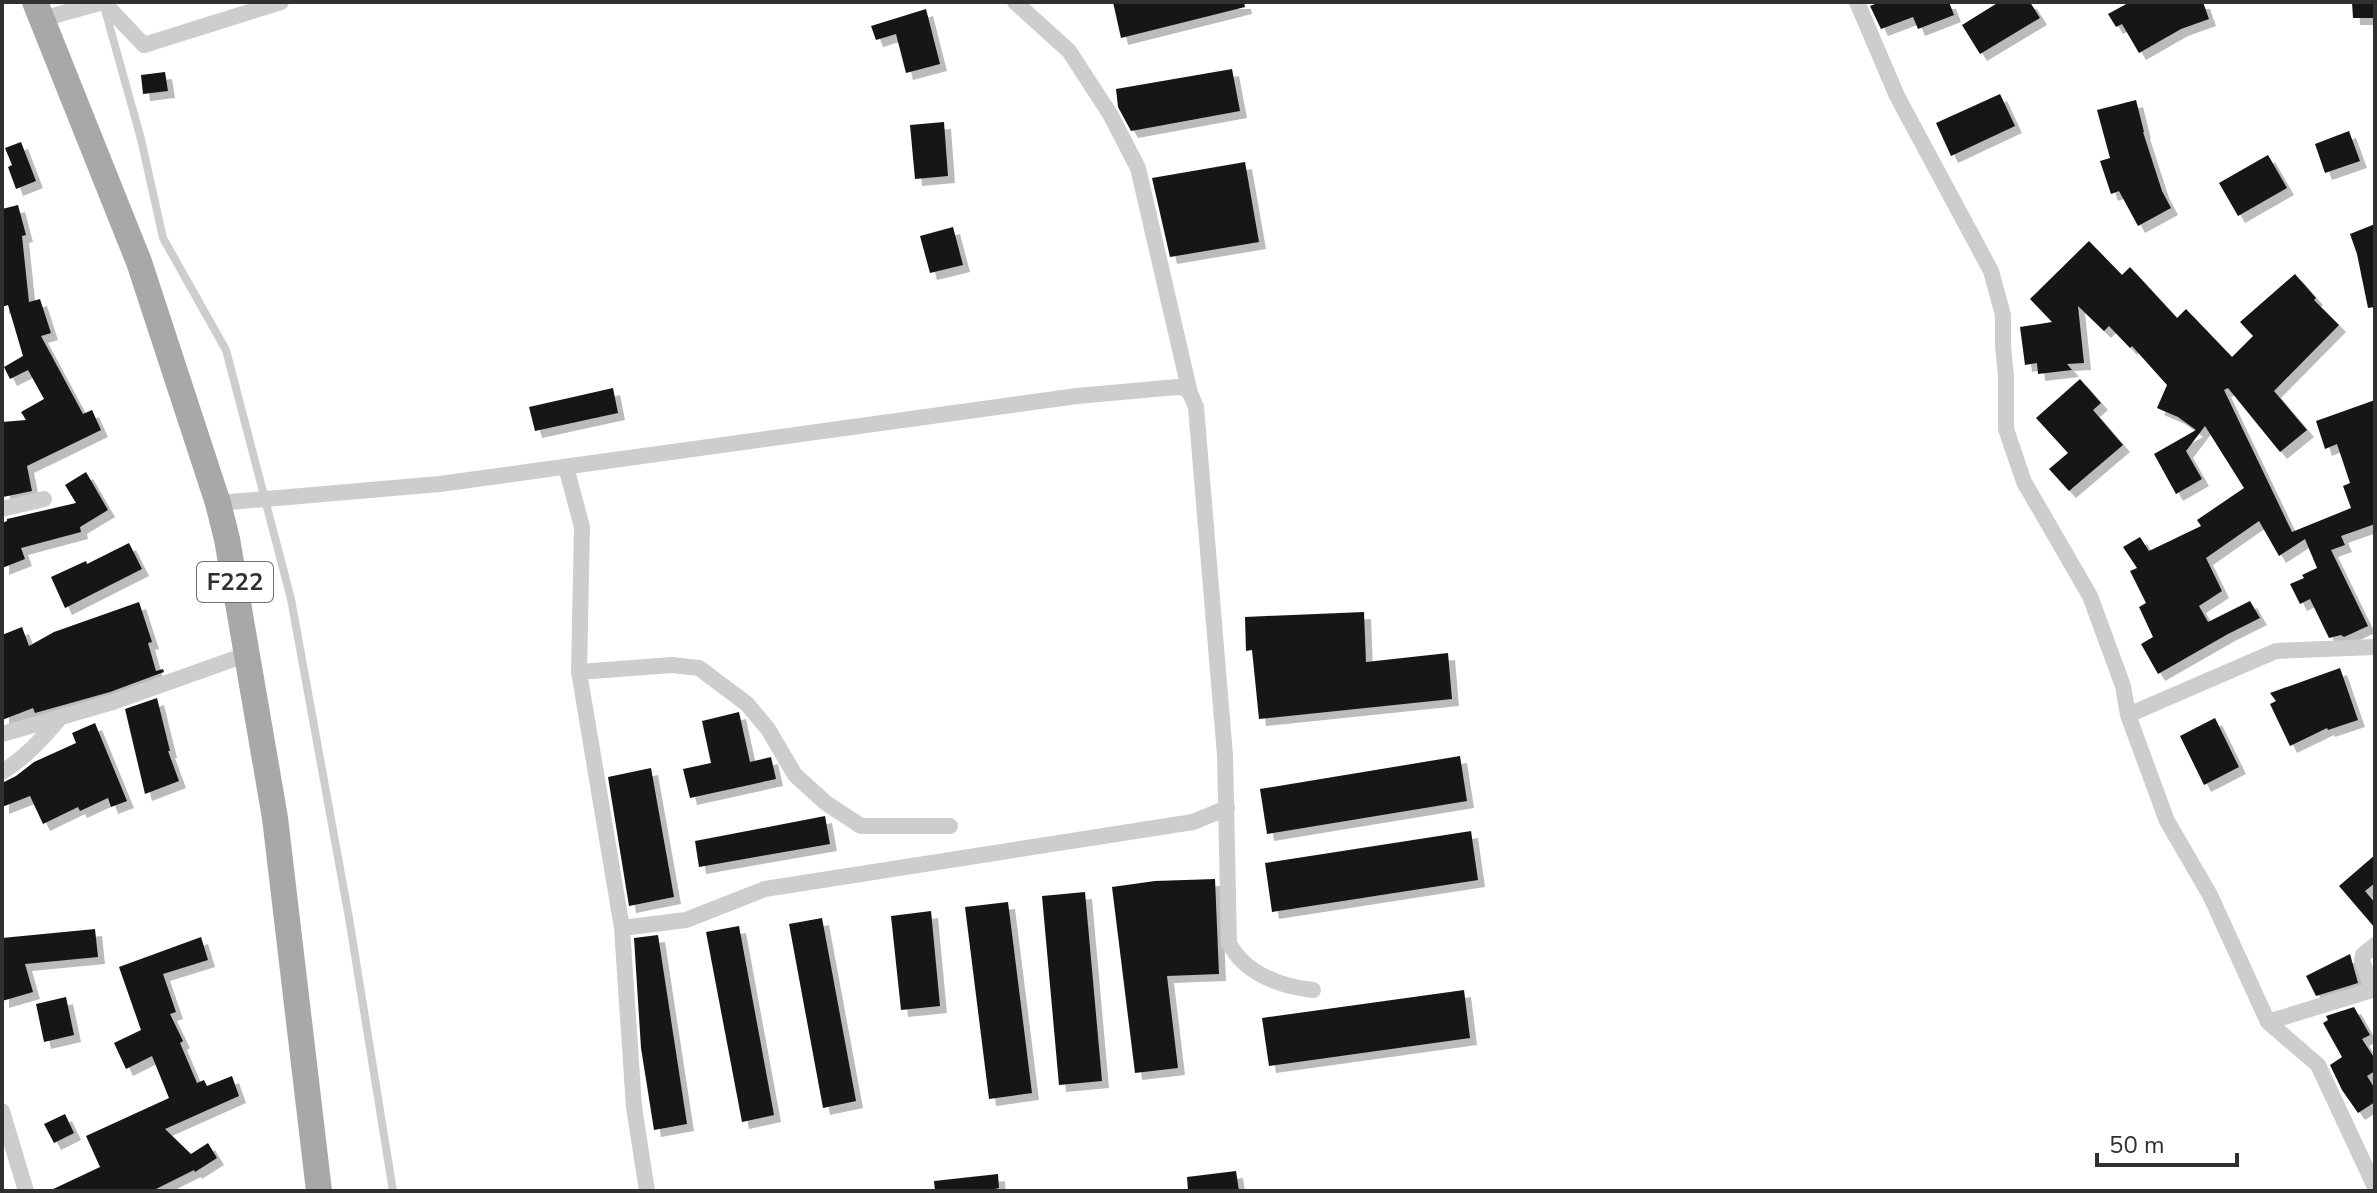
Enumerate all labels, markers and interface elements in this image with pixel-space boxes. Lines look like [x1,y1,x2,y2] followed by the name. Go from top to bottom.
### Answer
[197,562,273,602] road number: F222
[2097,1117,2237,1167] scale bar
[2109,1129,2165,1161] text: 50 m

